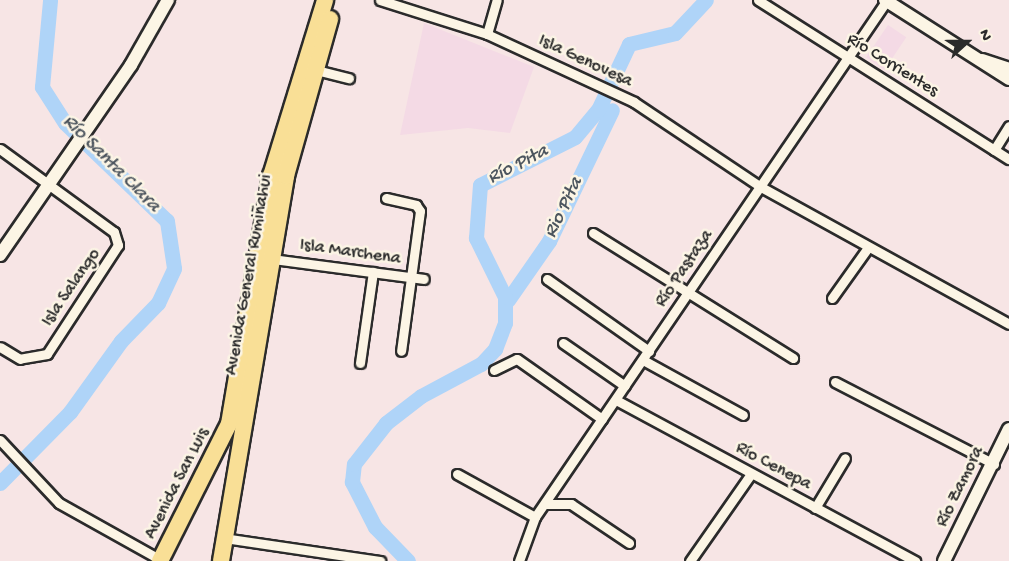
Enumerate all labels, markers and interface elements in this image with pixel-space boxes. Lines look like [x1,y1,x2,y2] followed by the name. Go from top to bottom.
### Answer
[937,12,997,72] north arrow
[974,27,995,44] text: N
[842,29,942,103] street label: Río Corrientes
[534,31,636,93] street label: Isla Genovesa
[57,110,165,218] water label: Río Santa Clara
[484,140,552,190] water label: Río Pita
[222,173,278,377] street label: Avenida General Rumiñahui
[539,174,589,242] water label: Rio Pita
[651,226,719,312] street label: Río Pastaza
[298,235,402,271] street label: Isla Marchena
[38,245,106,331] street label: Isla Salango
[141,425,215,543] street label: Avenida San Luis
[731,438,815,496] street label: Río Cenepa
[932,443,990,531] street label: Río Zamora

